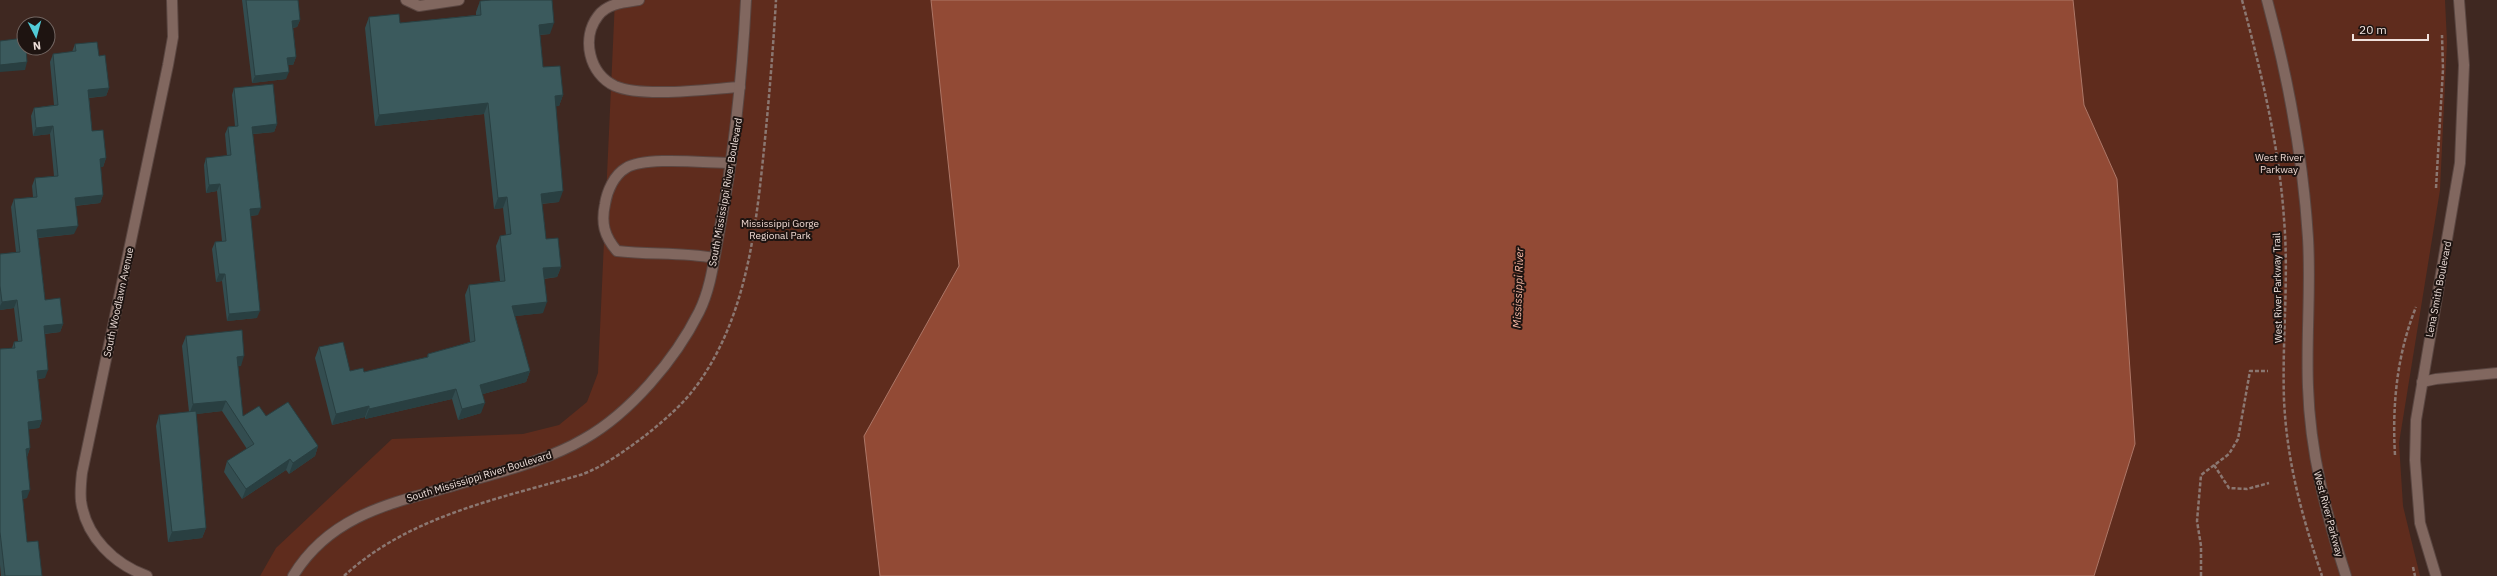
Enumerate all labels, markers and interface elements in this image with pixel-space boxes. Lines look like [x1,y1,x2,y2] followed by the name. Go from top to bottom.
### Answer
[16,16,56,56] north arrow
[2353,16,2428,42] scale bar
[2359,22,2387,37] text: 20 m
[32,39,42,53] text: N
[706,117,745,268] street label: South Mississippi River Boulevard
[2255,151,2303,176] park label: West River Parkway
[741,217,820,242] park label: Mississippi Gorge Regional Park
[2270,233,2285,343] street label: West River Parkway Trail
[2423,240,2454,338] street label: Lena Smith Boulevard
[101,246,137,358] street label: South Woodlawn Avenue
[1510,246,1526,329] water label: Mississippi River
[405,448,553,505] street label: South Mississippi River Boulevard
[2311,470,2346,558] street label: West River Parkway

